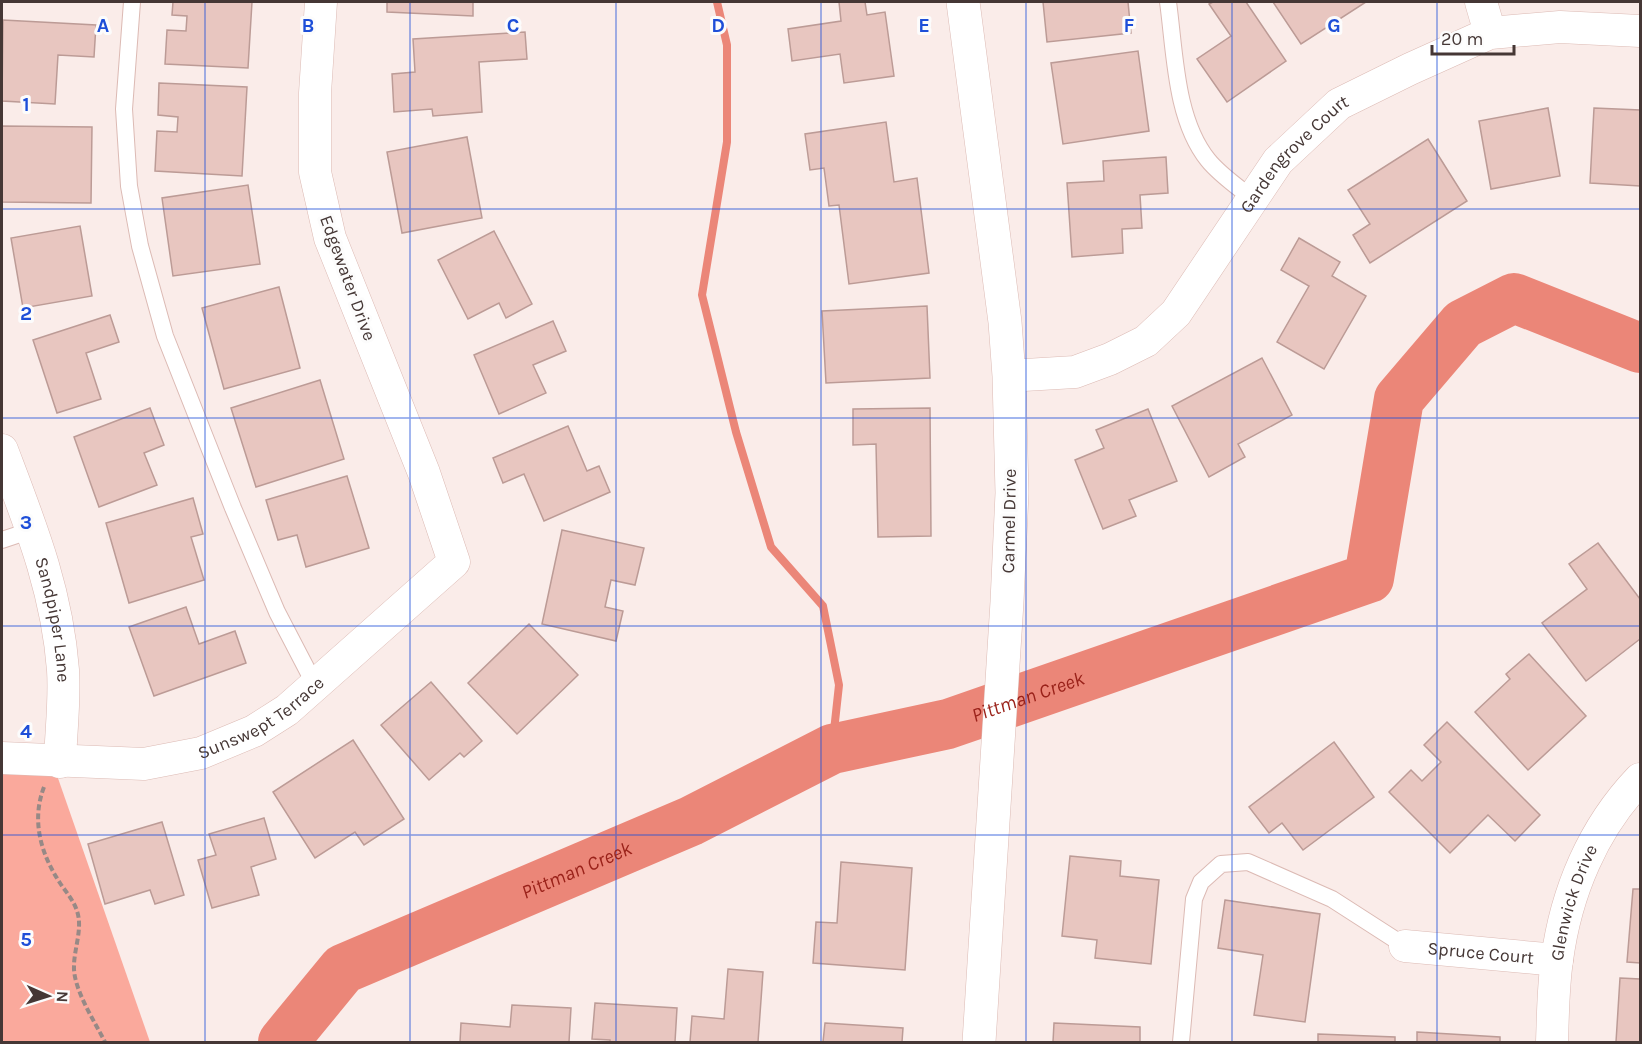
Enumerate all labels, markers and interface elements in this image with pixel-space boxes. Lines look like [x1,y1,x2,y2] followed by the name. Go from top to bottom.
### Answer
[97,14,110,37] text: A
[302,14,314,37] text: B
[507,14,519,37] text: C
[711,14,725,37] text: D
[918,14,930,37] text: E
[1124,14,1135,37] text: F
[1327,14,1341,37] text: G
[1432,18,1514,56] scale bar
[1441,28,1483,50] text: 20 m
[1235,90,1352,217] street label: Gardengrove Court
[22,93,30,116] text: 1
[315,212,381,344] street label: Edgewater Drive
[20,302,32,325] text: 2
[997,468,1021,574] street label: Carmel Drive
[20,511,32,534] text: 3
[30,554,75,683] street label: Sandpiper Lane
[969,666,1088,727] water label: Pittman Creek
[195,672,328,764] street label: Sunswept Terrace
[20,720,32,743] text: 4
[518,836,636,904] water label: Pittman Creek
[1546,841,1602,962] street label: Glenwick Drive
[20,928,32,951] text: 5
[1427,937,1535,969] street label: Spruce Court
[18,966,78,1026] north arrow
[53,991,72,1003] text: N

